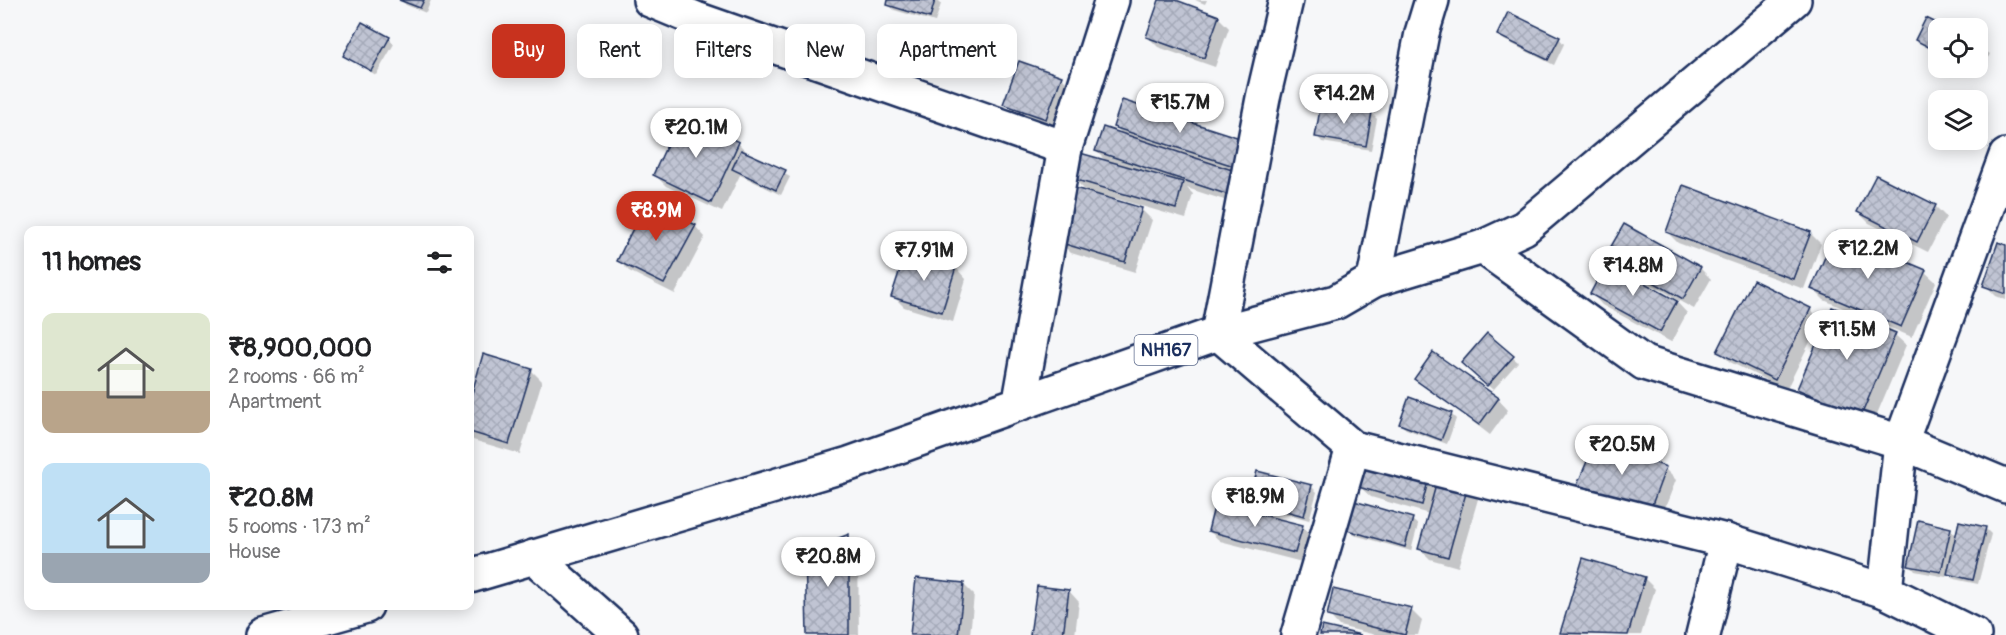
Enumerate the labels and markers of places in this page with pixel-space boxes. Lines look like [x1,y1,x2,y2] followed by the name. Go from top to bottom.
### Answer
[1295,74,1393,125] pin: ₹14.2M
[1131,83,1229,134] pin: ₹15.7M
[647,108,745,159] pin: ₹20.1M
[614,191,698,242] pin: ₹8.9M
[1819,229,1917,280] pin: ₹12.2M
[875,231,973,282] pin: ₹7.91M
[1584,246,1682,297] pin: ₹14.8M
[1798,310,1896,361] pin: ₹11.5M
[1573,425,1671,476] pin: ₹20.5M
[1206,477,1304,528] pin: ₹18.9M
[779,537,877,588] pin: ₹20.8M

